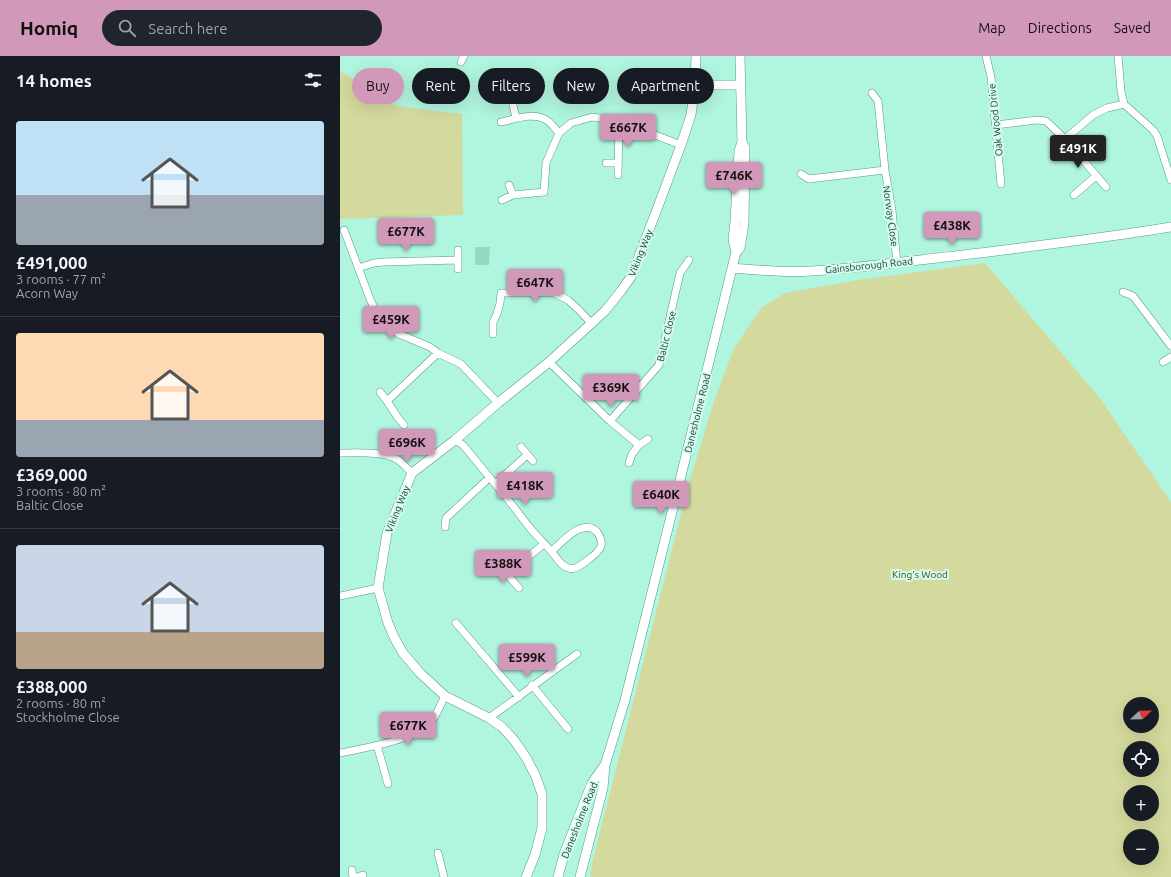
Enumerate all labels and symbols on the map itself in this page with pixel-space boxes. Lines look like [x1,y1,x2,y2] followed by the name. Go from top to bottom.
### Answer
[986,83,1005,157] street label: Oak Wood Drive
[600,114,656,148] pin: £667K
[1050,135,1106,169] pin: £491K
[706,162,762,196] pin: £746K
[881,185,900,247] street label: Norway Close
[924,212,980,246] pin: £438K
[378,218,434,252] pin: £677K
[626,228,655,278] street label: Viking Way
[825,255,914,276] street label: Gainsborough Road
[507,269,563,303] pin: £647K
[363,306,419,340] pin: £459K
[655,310,678,363] street label: Baltic Close
[682,372,713,454] street label: Danesholme Road
[583,374,639,408] pin: £369K
[379,429,435,463] pin: £696K
[497,472,553,506] pin: £418K
[633,481,689,515] pin: £640K
[383,484,412,534] street label: Viking Way
[475,550,531,584] pin: £388K
[892,569,948,580] park label: King's Wood
[499,644,555,678] pin: £599K
[1123,697,1159,733] north arrow
[380,712,436,746] pin: £677K
[559,780,600,860] street label: Danesholme Road

